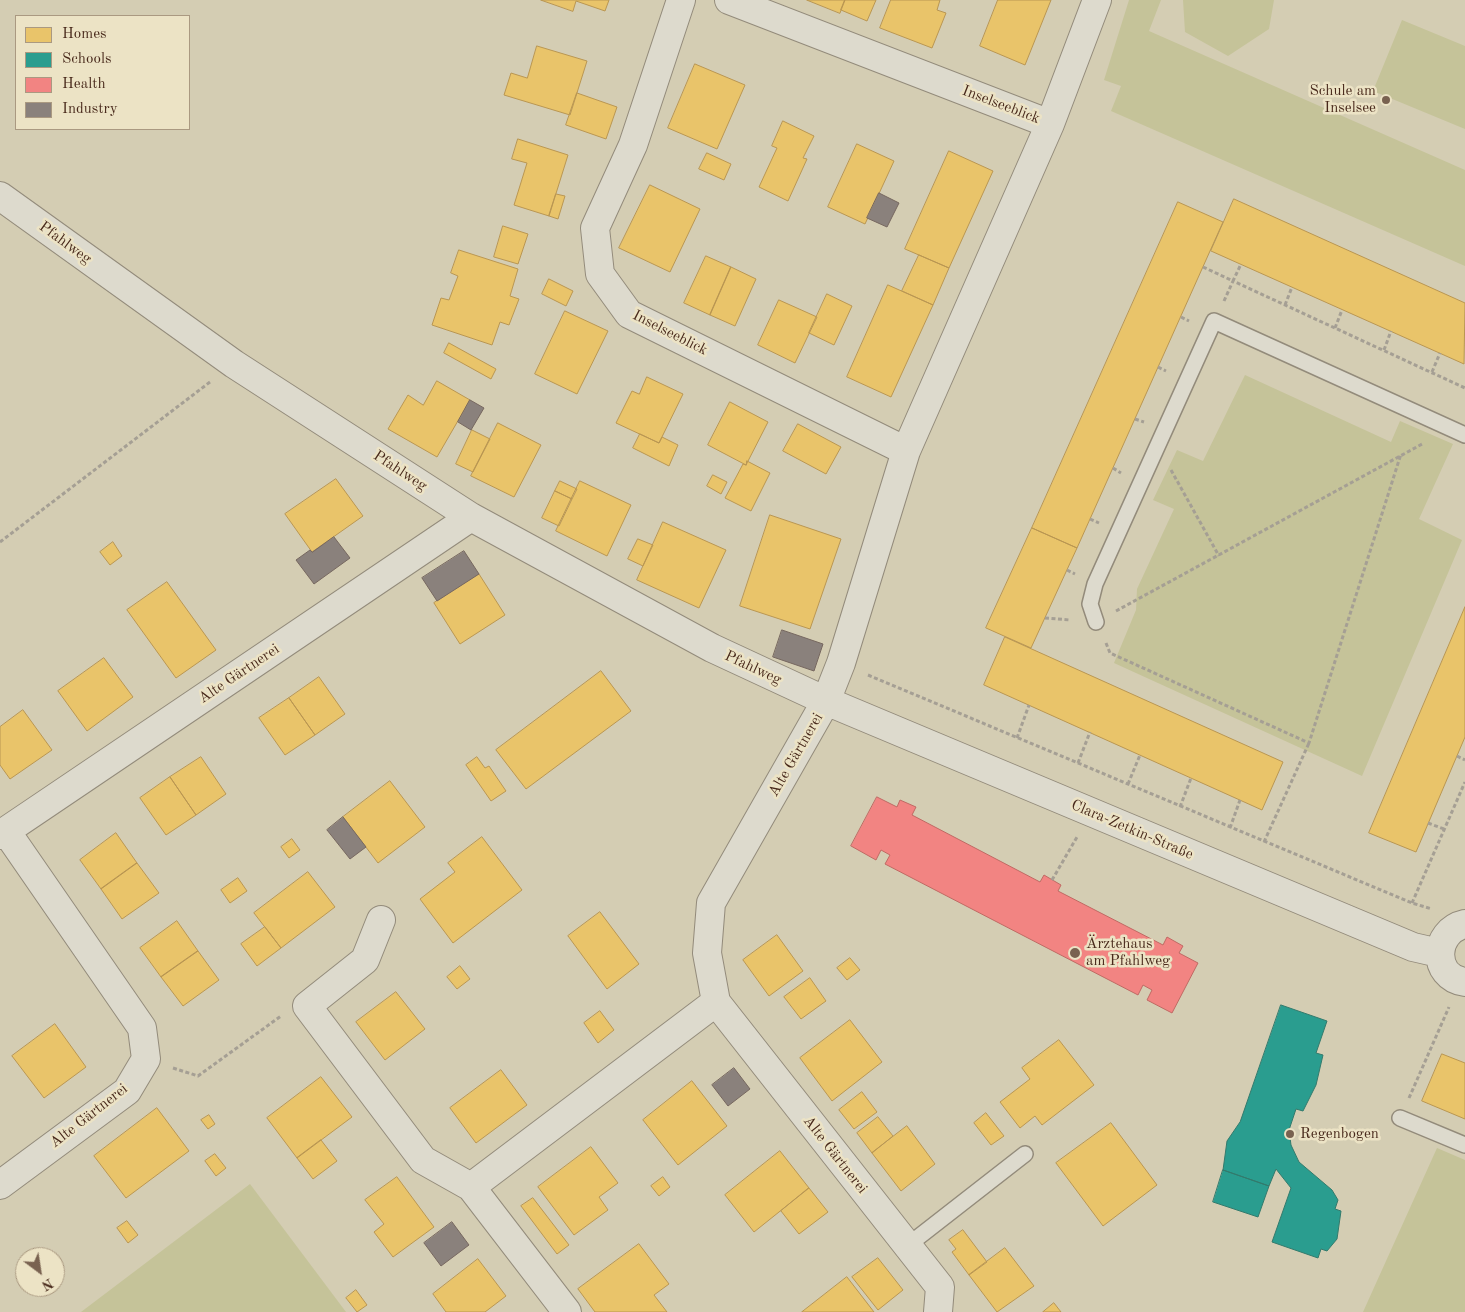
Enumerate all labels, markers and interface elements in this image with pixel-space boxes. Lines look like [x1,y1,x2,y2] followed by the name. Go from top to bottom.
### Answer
[15,15,190,130] legend
[62,27,107,42] text: Homes
[62,52,111,67] text: Schools
[62,77,106,92] text: Health
[960,82,1042,128] street label: Inselseeblick
[1310,82,1376,117] place label: Schule am Inselsee
[1380,94,1392,106] marker: Schule am Inselsee
[62,102,118,117] text: Industry
[35,218,95,268] street label: Pfahlweg
[629,306,711,360] street label: Inselseeblick
[370,447,430,495] street label: Pfahlweg
[195,640,283,708] street label: Alte Gärtnerei
[722,647,784,689] street label: Pfahlweg
[765,710,827,800] street label: Alte Gärtnerei
[1068,796,1196,864] street label: Clara-Zetkin-Straße
[1086,935,1170,970] place label: Ärztehaus am Pfahlweg
[1068,946,1082,960] marker: Ärztehaus am Pfahlweg
[47,1080,131,1152] street label: Alte Gärtnerei
[799,1113,871,1197] street label: Alte Gärtnerei
[1300,1125,1379,1143] place label: Regenbogen
[1284,1128,1296,1140] marker: Regenbogen
[15,1247,65,1297] north arrow
[39,1275,55,1293] text: N

